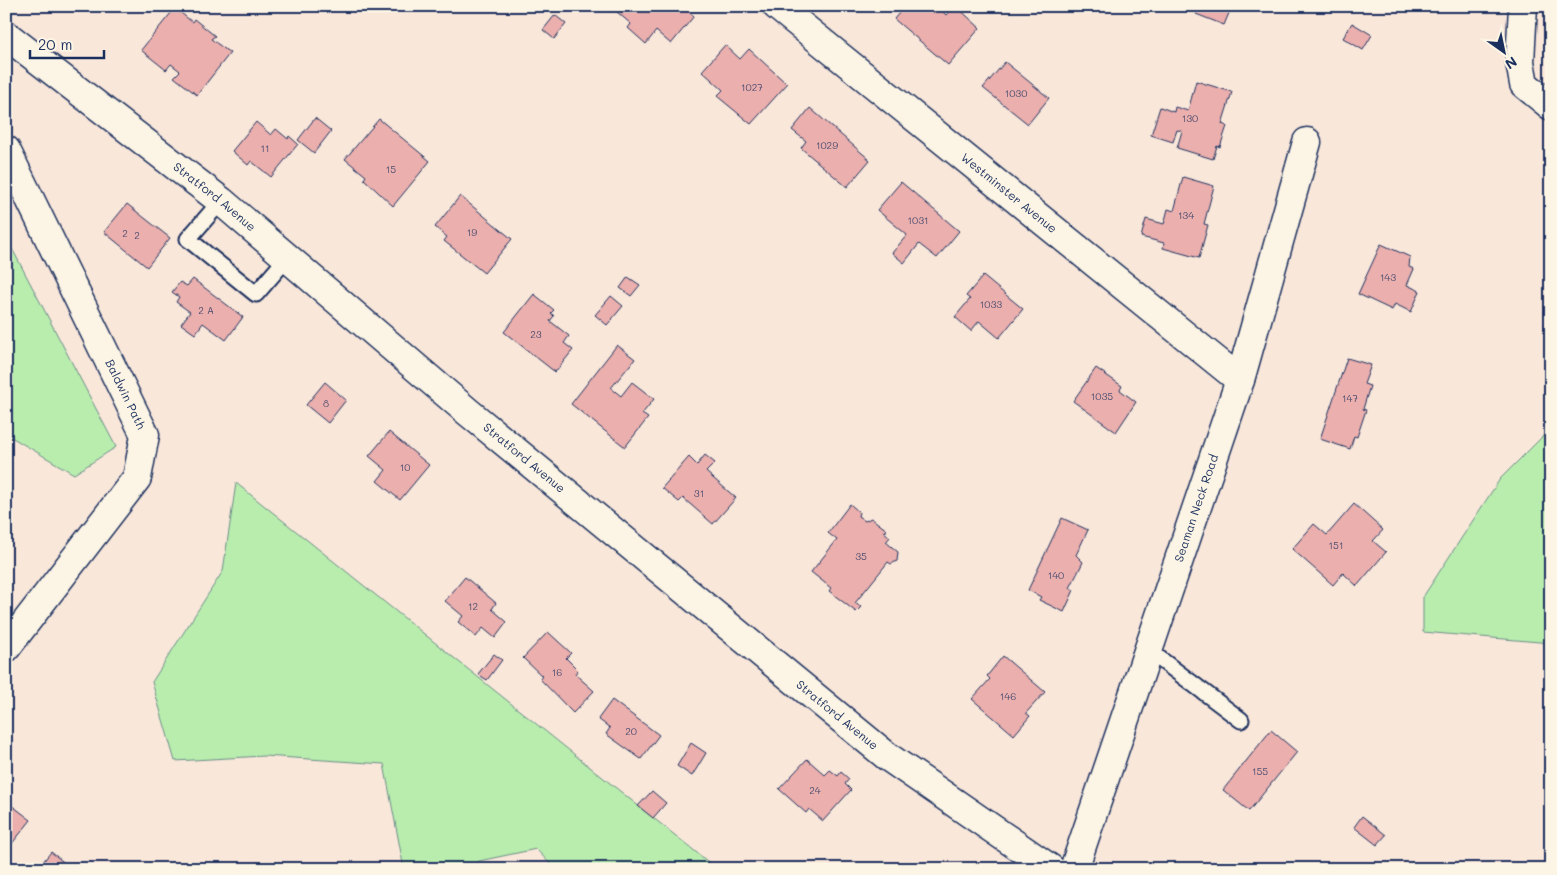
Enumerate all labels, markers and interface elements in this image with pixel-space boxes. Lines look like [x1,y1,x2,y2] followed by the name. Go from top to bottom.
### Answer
[30,28,104,60] scale bar
[1480,28,1530,78] north arrow
[38,34,72,54] text: 20 m
[1502,52,1521,74] text: N
[741,80,763,94] house number: 1027
[1005,86,1027,100] house number: 1030
[1182,111,1198,125] house number: 130
[816,138,838,152] house number: 1029
[261,141,269,155] house number: 11
[958,149,1061,236] street label: Westminster Avenue
[170,158,260,234] street label: Stratford Avenue
[386,162,396,176] house number: 15
[1178,208,1194,222] house number: 134
[908,213,928,227] house number: 1031
[467,225,477,239] house number: 19
[122,226,128,240] house number: 2
[134,228,140,242] house number: 2
[1380,270,1396,284] house number: 143
[980,297,1002,311] house number: 1033
[198,303,214,317] house number: 2 A
[530,327,542,341] house number: 23
[102,356,150,432] street label: Baldwin Path
[1091,389,1113,403] house number: 1035
[1342,391,1358,405] house number: 147
[323,396,329,410] house number: 8
[480,419,569,496] street label: Stratford Avenue
[1170,452,1221,564] street label: Seaman Neck Road
[400,460,410,474] house number: 10
[694,486,704,500] house number: 31
[1329,538,1343,552] house number: 151
[855,549,867,563] house number: 35
[1048,568,1064,582] house number: 140
[468,599,478,613] house number: 12
[552,665,562,679] house number: 16
[793,676,882,753] street label: Stratford Avenue
[1000,689,1016,703] house number: 146
[625,724,637,738] house number: 20
[1252,764,1268,778] house number: 155
[809,783,821,797] house number: 24

